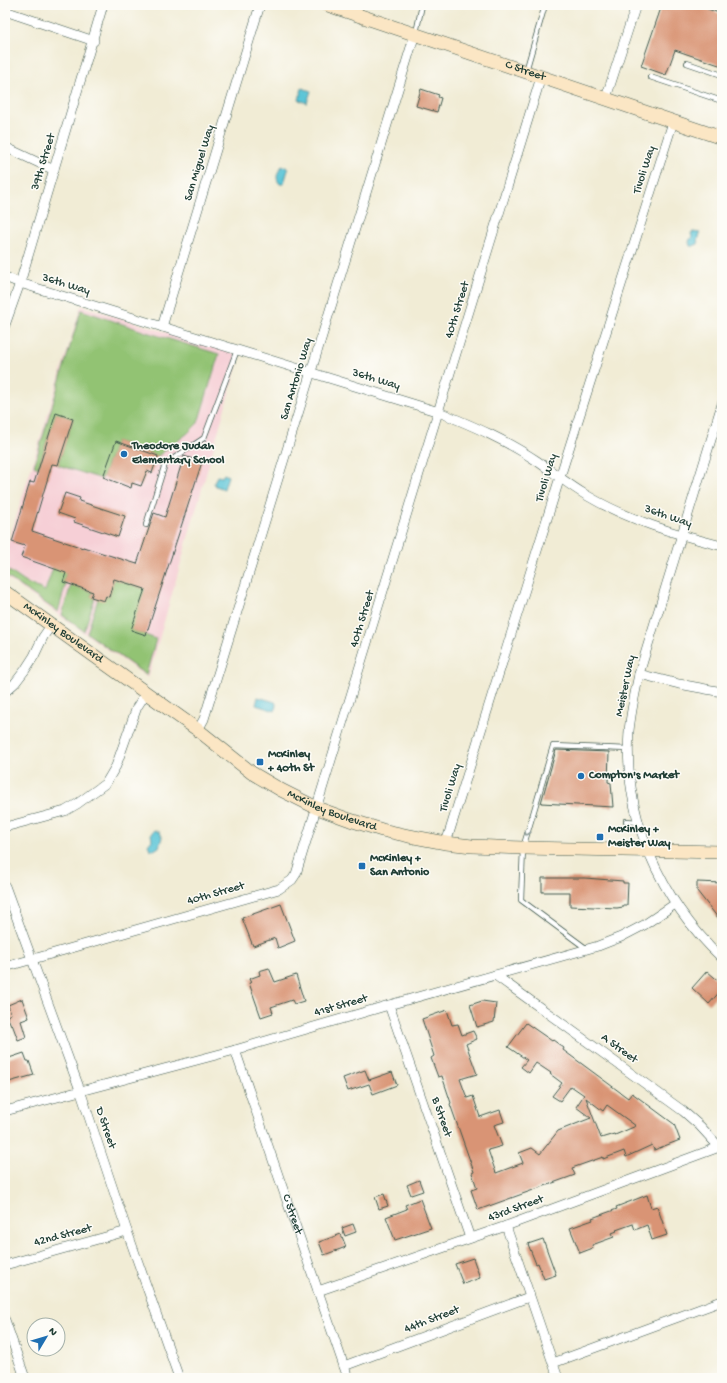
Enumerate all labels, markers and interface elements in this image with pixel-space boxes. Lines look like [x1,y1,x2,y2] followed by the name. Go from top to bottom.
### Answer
[503,58,548,85] street label: C Street
[182,123,218,203] street label: San Miguel Way
[28,131,60,193] street label: 39th Street
[630,144,659,197] street label: Tivoli Way
[39,271,92,299] street label: 36th Way
[443,279,474,340] street label: 40th Street
[278,336,316,422] street label: San Antonio Way
[349,366,402,394] street label: 36th Way
[131,440,225,468] place label: Theodore Judah Elementary School
[119,449,129,459] marker: Theodore Judah Elementary School
[533,452,561,505] street label: Tivoli Way
[641,502,694,532] street label: 36th Way
[348,588,379,649] street label: 40th Street
[20,600,106,667] street label: McKinley Boulevard
[613,654,639,718] street label: Meister Way
[267,748,315,776] place label: McKinley + 40th St
[255,757,265,767] marker: McKinley + 40th St
[437,762,465,815] street label: Tivoli Way
[588,769,680,783] place label: Compton's Market
[576,771,586,781] marker: Compton's Market
[285,787,379,835] street label: McKinley Boulevard
[608,823,671,851] place label: McKinley + Meister Way
[523,830,532,837] one-way arrow
[595,832,605,842] marker: McKinley + Meister Way
[370,852,430,880] place label: McKinley + San Antonio
[357,861,367,871] marker: McKinley + San Antonio
[186,879,247,909] street label: 40th Street
[313,991,370,1020] street label: 41st Street
[598,1031,641,1068] street label: A Street
[427,1094,455,1140] street label: B Street
[91,1105,119,1151] street label: D Street
[486,1192,547,1226] street label: 43rd Street
[278,1193,305,1237] street label: C Street
[33,1221,94,1250] street label: 42nd Street
[403,1303,462,1337] street label: 44th Street
[26,1317,66,1357] north arrow
[45,1326,59,1339] text: N

